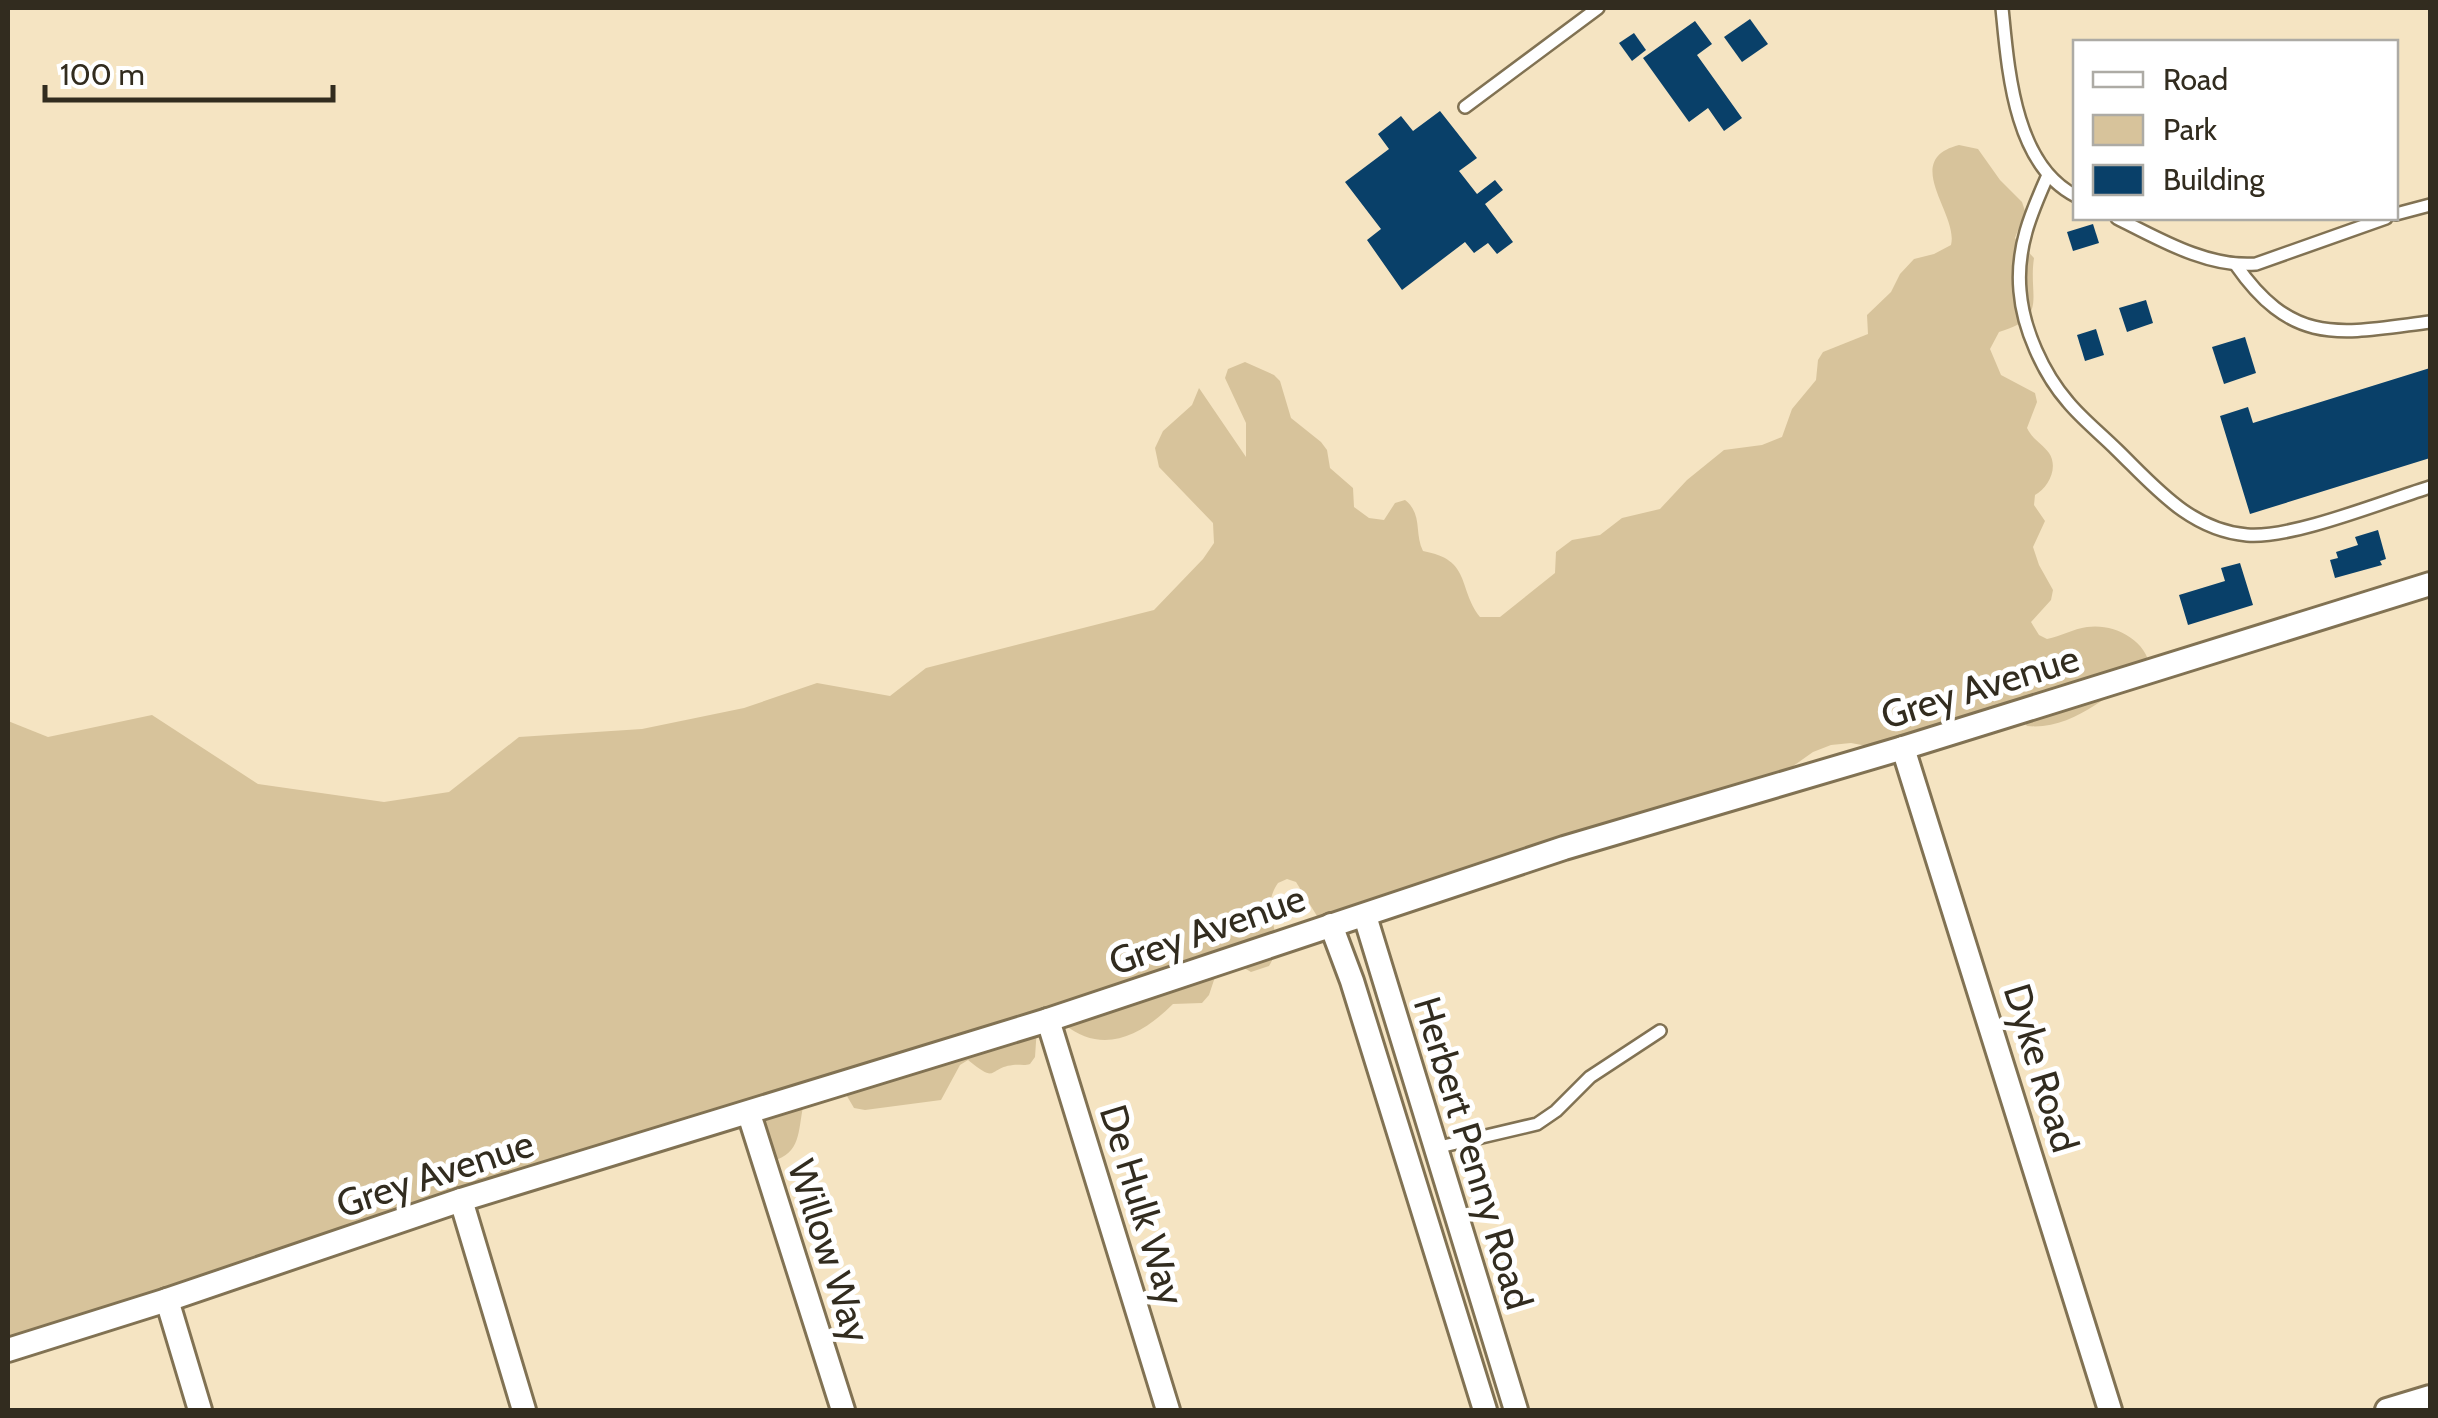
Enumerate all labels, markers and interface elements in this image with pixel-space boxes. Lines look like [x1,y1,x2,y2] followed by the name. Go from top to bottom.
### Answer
[45,40,332,102] scale bar
[2073,40,2398,220] legend
[60,56,145,93] text: 100 m
[2163,61,2228,98] text: Road
[2163,111,2218,148] text: Park
[2163,161,2266,198] text: Building
[1875,634,2084,739] street label: Grey Avenue
[1103,874,1311,985] street label: Grey Avenue
[1994,978,2089,1158] street label: Dyke Road
[1404,991,1543,1315] street label: Herbert Penny Road
[1090,1099,1195,1311] street label: De Hulk Way
[330,1120,539,1227] street label: Grey Avenue
[778,1153,881,1348] street label: Willow Way

